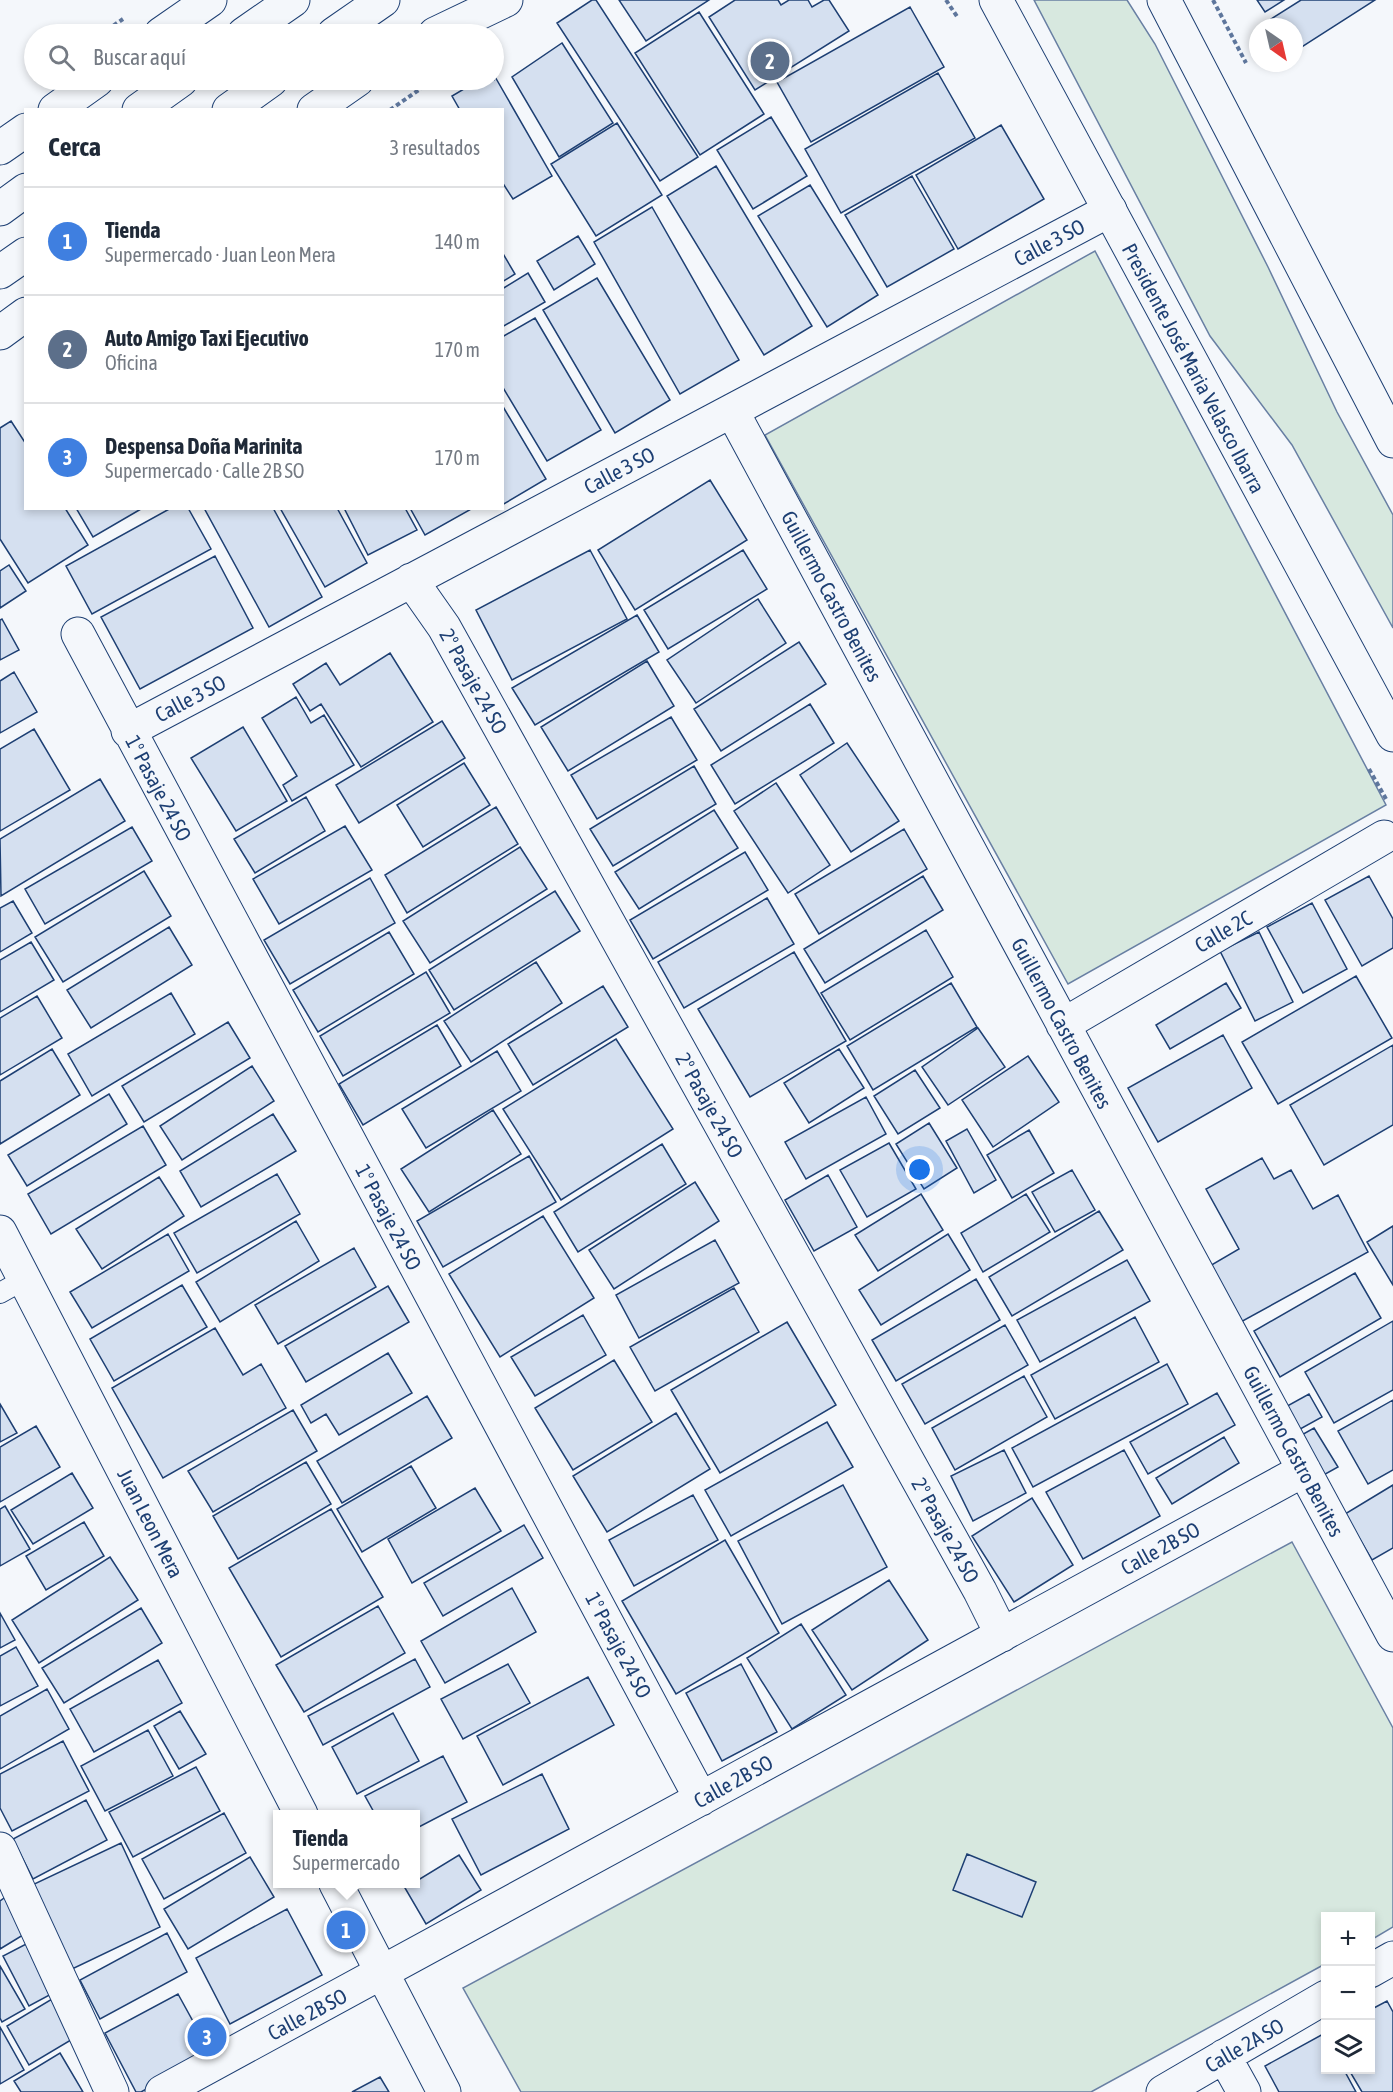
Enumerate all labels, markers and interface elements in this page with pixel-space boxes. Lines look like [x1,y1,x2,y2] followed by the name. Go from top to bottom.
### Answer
[1249,18,1303,72] north arrow
[24,24,504,90] search box
[750,38,790,84] pin: 2
[45,41,78,74] icon: search
[93,44,186,70] text: Buscar aquí
[48,132,101,162] text: Cerca
[390,136,480,159] text: 3 resultados
[1010,213,1088,271] street label: Calle 3 SO
[105,217,161,243] text: Tienda
[63,230,72,253] text: 1
[435,230,480,253] text: 140 m
[1118,239,1270,497] street label: Presidente José Maria Velasco Ibarra
[105,243,336,266] text: Supermercado · Juan Leon Mera
[105,325,309,351] text: Auto Amigo Taxi Ejecutivo
[63,338,72,361] text: 2
[435,338,480,361] text: 170 m
[105,351,158,374] text: Oficina
[105,433,303,459] text: Despensa Doña Marinita
[580,441,658,499] street label: Calle 3 SO
[63,446,72,469] text: 3
[435,446,480,469] text: 170 m
[105,459,304,482] text: Supermercado · Calle 2B SO
[777,507,887,685] street label: Guillermo Castro Benites
[435,624,513,738] street label: 2º Pasaje 24 SO
[151,669,229,727] street label: Calle 3 SO
[121,731,197,845] street label: 1º Pasaje 24 SO
[1190,905,1256,957] street label: Calle 2C
[1007,934,1117,1112] street label: Guillermo Castro Benites
[671,1048,749,1162] street label: 2º Pasaje 24 SO
[905,1155,934,1184] your location
[351,1160,427,1274] street label: 1º Pasaje 24 SO
[1239,1362,1349,1540] street label: Guillermo Castro Benites
[113,1464,189,1582] street label: Juan Leon Mera
[907,1473,985,1587] street label: 2º Pasaje 24 SO
[1116,1517,1204,1579] street label: Calle 2B SO
[581,1588,657,1702] street label: 1º Pasaje 24 SO
[689,1750,777,1812] street label: Calle 2B SO
[273,1810,420,1888] popup
[293,1825,348,1851] text: Tienda
[293,1851,400,1874] text: Supermercado
[326,1908,366,1952] pin: 1
[1321,1912,1375,2074] map controls
[1321,1912,1375,1966] button: +
[1321,1966,1375,2020] button: −
[263,1983,351,2045] street label: Calle 2B SO
[1200,2013,1288,2077] street label: Calle 2A SO
[188,2014,226,2060] pin: 3
[1321,2020,1375,2074] button: layers

